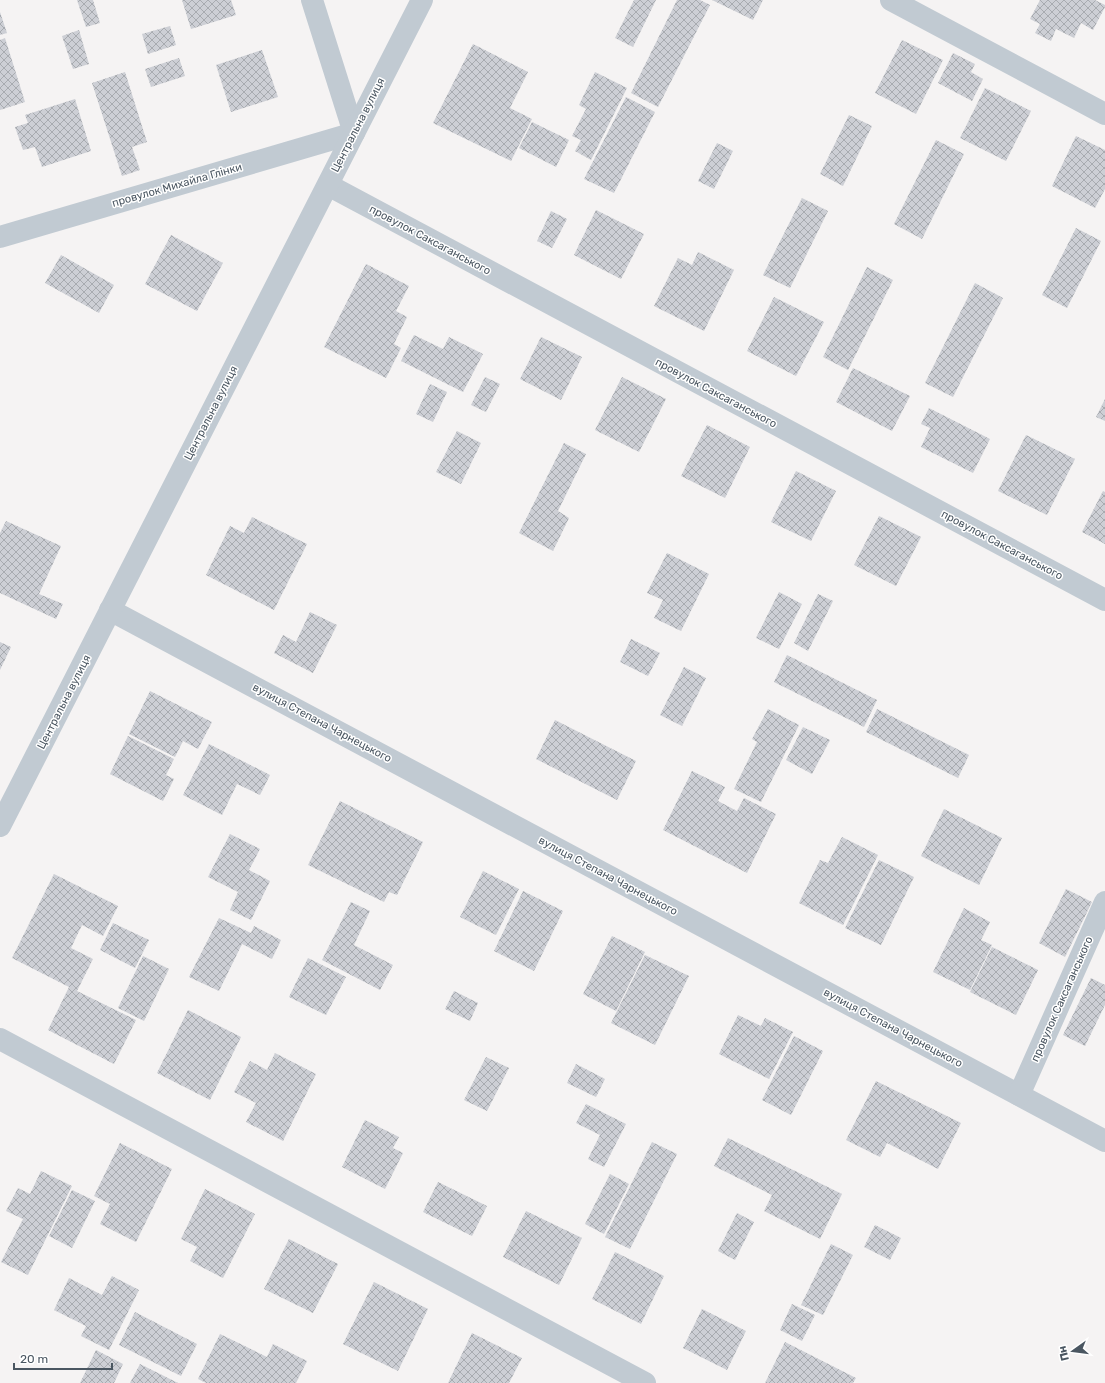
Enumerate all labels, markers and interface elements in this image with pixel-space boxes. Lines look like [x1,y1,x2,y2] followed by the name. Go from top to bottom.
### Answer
[329,76,387,174] street label: Центральна вулиця
[111,160,243,210] street label: провулок Михайла Глінки
[367,202,493,278] street label: провулок Саксаганського
[653,355,779,431] street label: провулок Саксаганського
[182,364,240,462] street label: Центральна вулиця
[939,507,1065,583] street label: провулок Саксаганського
[35,653,93,751] street label: Центральна вулиця
[250,681,394,765] street label: вулиця Степана Чарнецького
[536,834,680,918] street label: вулиця Степана Чарнецького
[1028,934,1096,1064] street label: провулок Саксаганського
[821,986,965,1070] street label: вулиця Степана Чарнецького
[1053,1331,1093,1371] north arrow
[1056,1344,1072,1362] text: Пн
[14,1345,112,1371] scale bar
[20,1352,48,1366] text: 20 m

